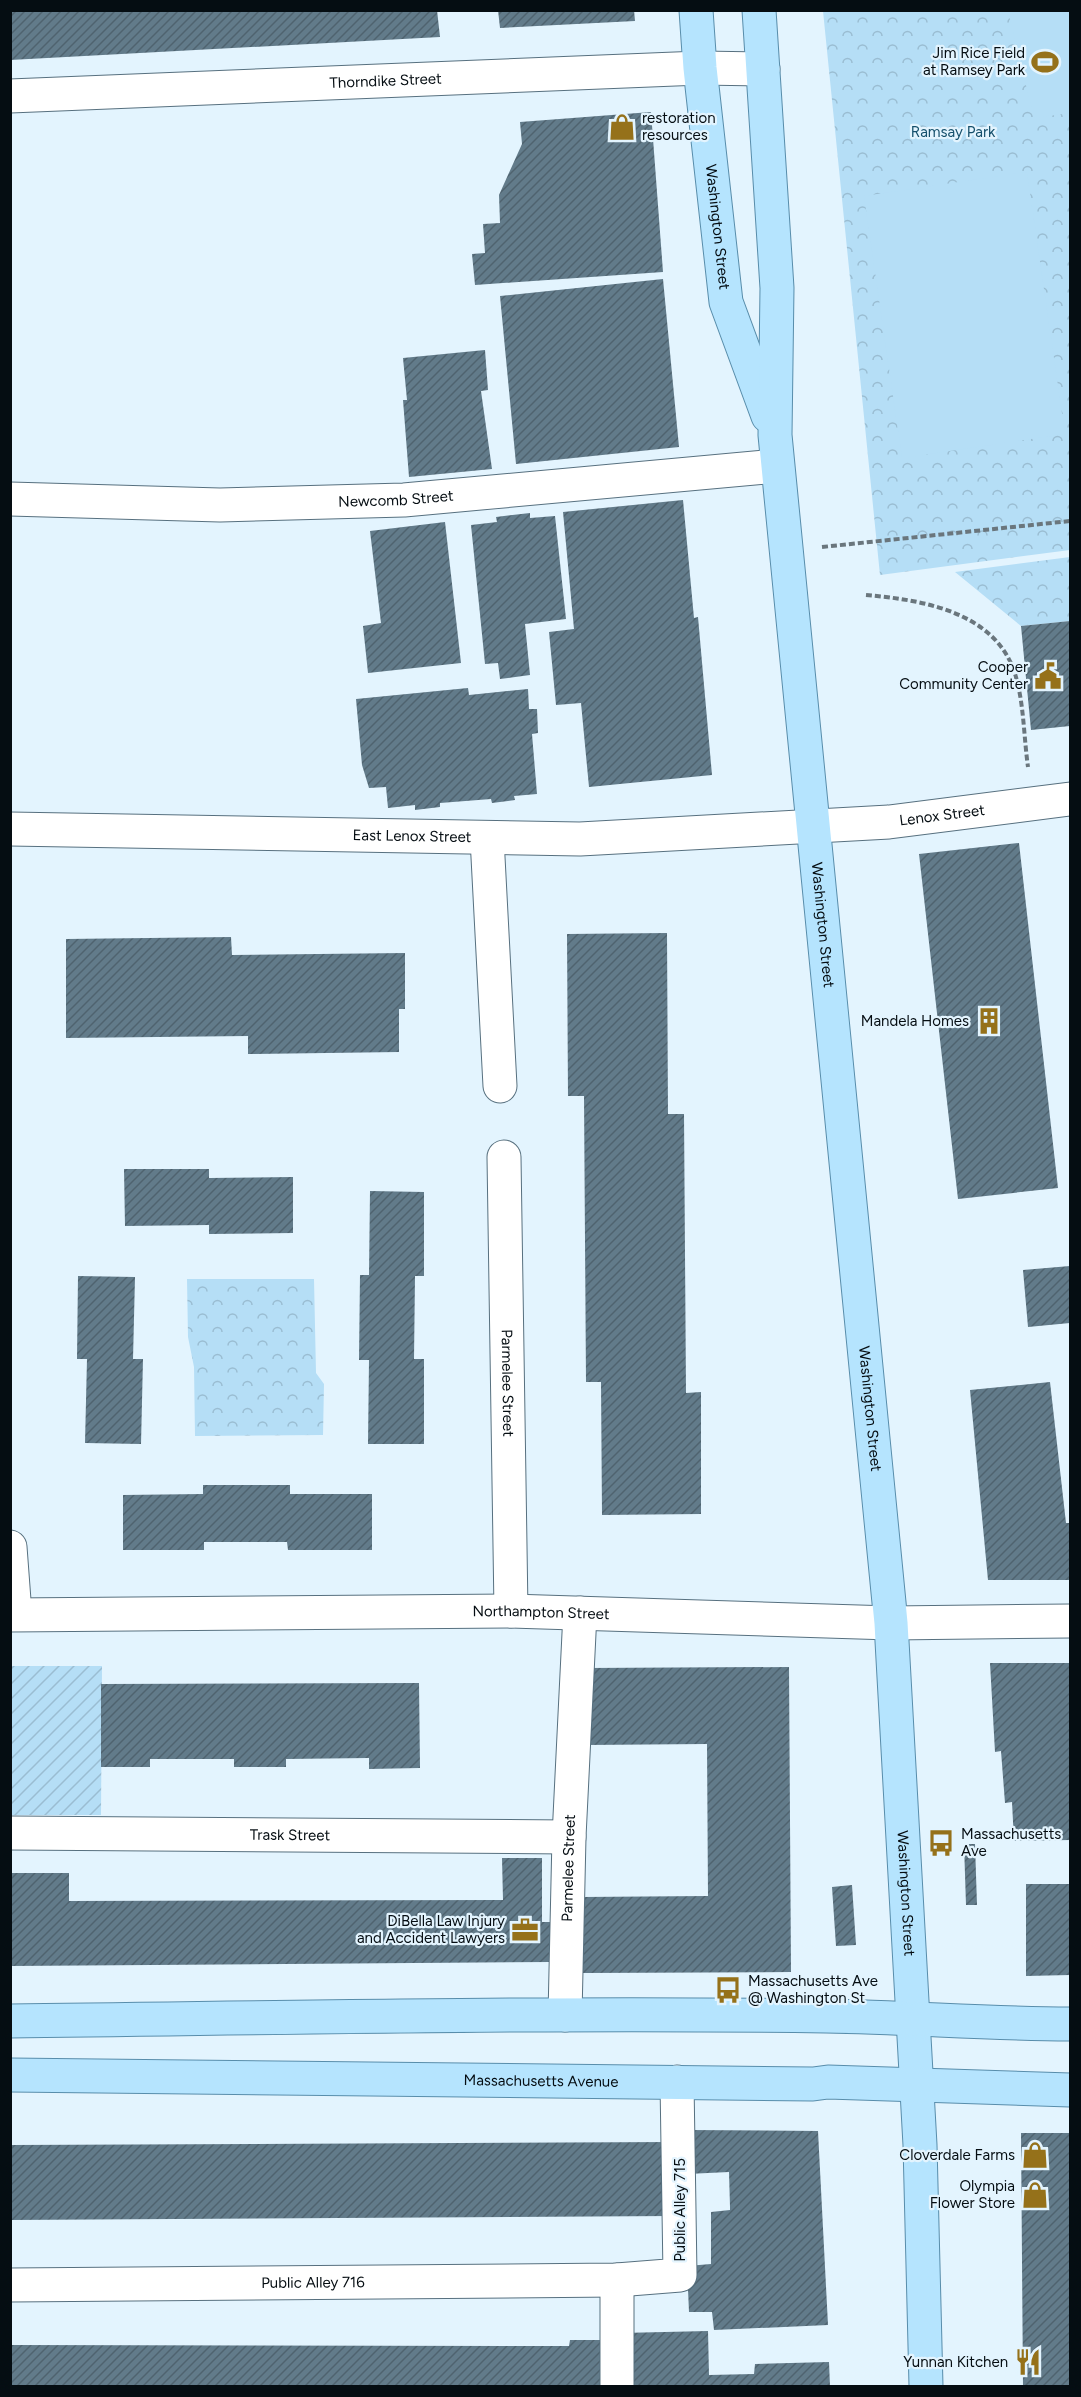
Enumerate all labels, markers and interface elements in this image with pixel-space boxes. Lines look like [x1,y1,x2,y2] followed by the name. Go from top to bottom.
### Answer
[923,44,1026,79] place label: Jim Rice Field at Ramsey Park
[1030,47,1060,77] sports icon: Jim Rice Field at Ramsey Park
[329,69,442,92] street label: Thorndike Street
[642,109,716,144] place label: restoration resources
[607,112,637,142] shop icon: restoration resources
[911,123,996,141] park label: Ramsay Park
[702,163,734,291] street label: Washington Street
[338,487,454,511] street label: Newcomb Street
[899,658,1028,693] place label: Cooper Community Center
[1033,661,1063,691] public building icon: Cooper Community Center
[898,801,986,830] street label: Lenox Street
[352,826,472,846] street label: East Lenox Street
[808,862,838,989] street label: Washington Street
[974,1006,1004,1036] building icon: Mandela Homes
[861,1012,969,1030] place label: Mandela Homes
[498,1329,517,1437] street label: Parmelee Street
[855,1345,885,1473] street label: Washington Street
[472,1602,610,1623] street label: Northampton Street
[558,1813,579,1922] street label: Parmelee Street
[961,1825,1061,1860] place label: Massachusetts Ave
[250,1826,331,1844] street label: Trask Street
[926,1828,956,1858] bus stop icon: Massachusetts Ave
[894,1830,919,1957] street label: Washington Street
[357,1912,505,1947] place label: DiBella Law Injury and Accident Lawyers
[510,1915,540,1945] office icon: DiBella Law Injury and Accident Lawyers
[748,1972,878,2007] place label: Massachusetts Ave @ Washington St
[713,1975,743,2005] bus stop icon: Massachusetts Ave @ Washington St
[463,2071,619,2091] street label: Massachusetts Avenue
[1020,2140,1050,2170] shop icon: Cloverdale Farms
[899,2146,1015,2164] place label: Cloverdale Farms
[671,2158,689,2262] street label: Public Alley 715
[930,2177,1015,2212] place label: Olympia Flower Store
[1020,2180,1050,2210] shop icon: Olympia Flower Store
[261,2273,365,2292] street label: Public Alley 716
[1013,2347,1043,2377] restaurant icon: Yunnan Kitchen
[903,2353,1008,2371] place label: Yunnan Kitchen

